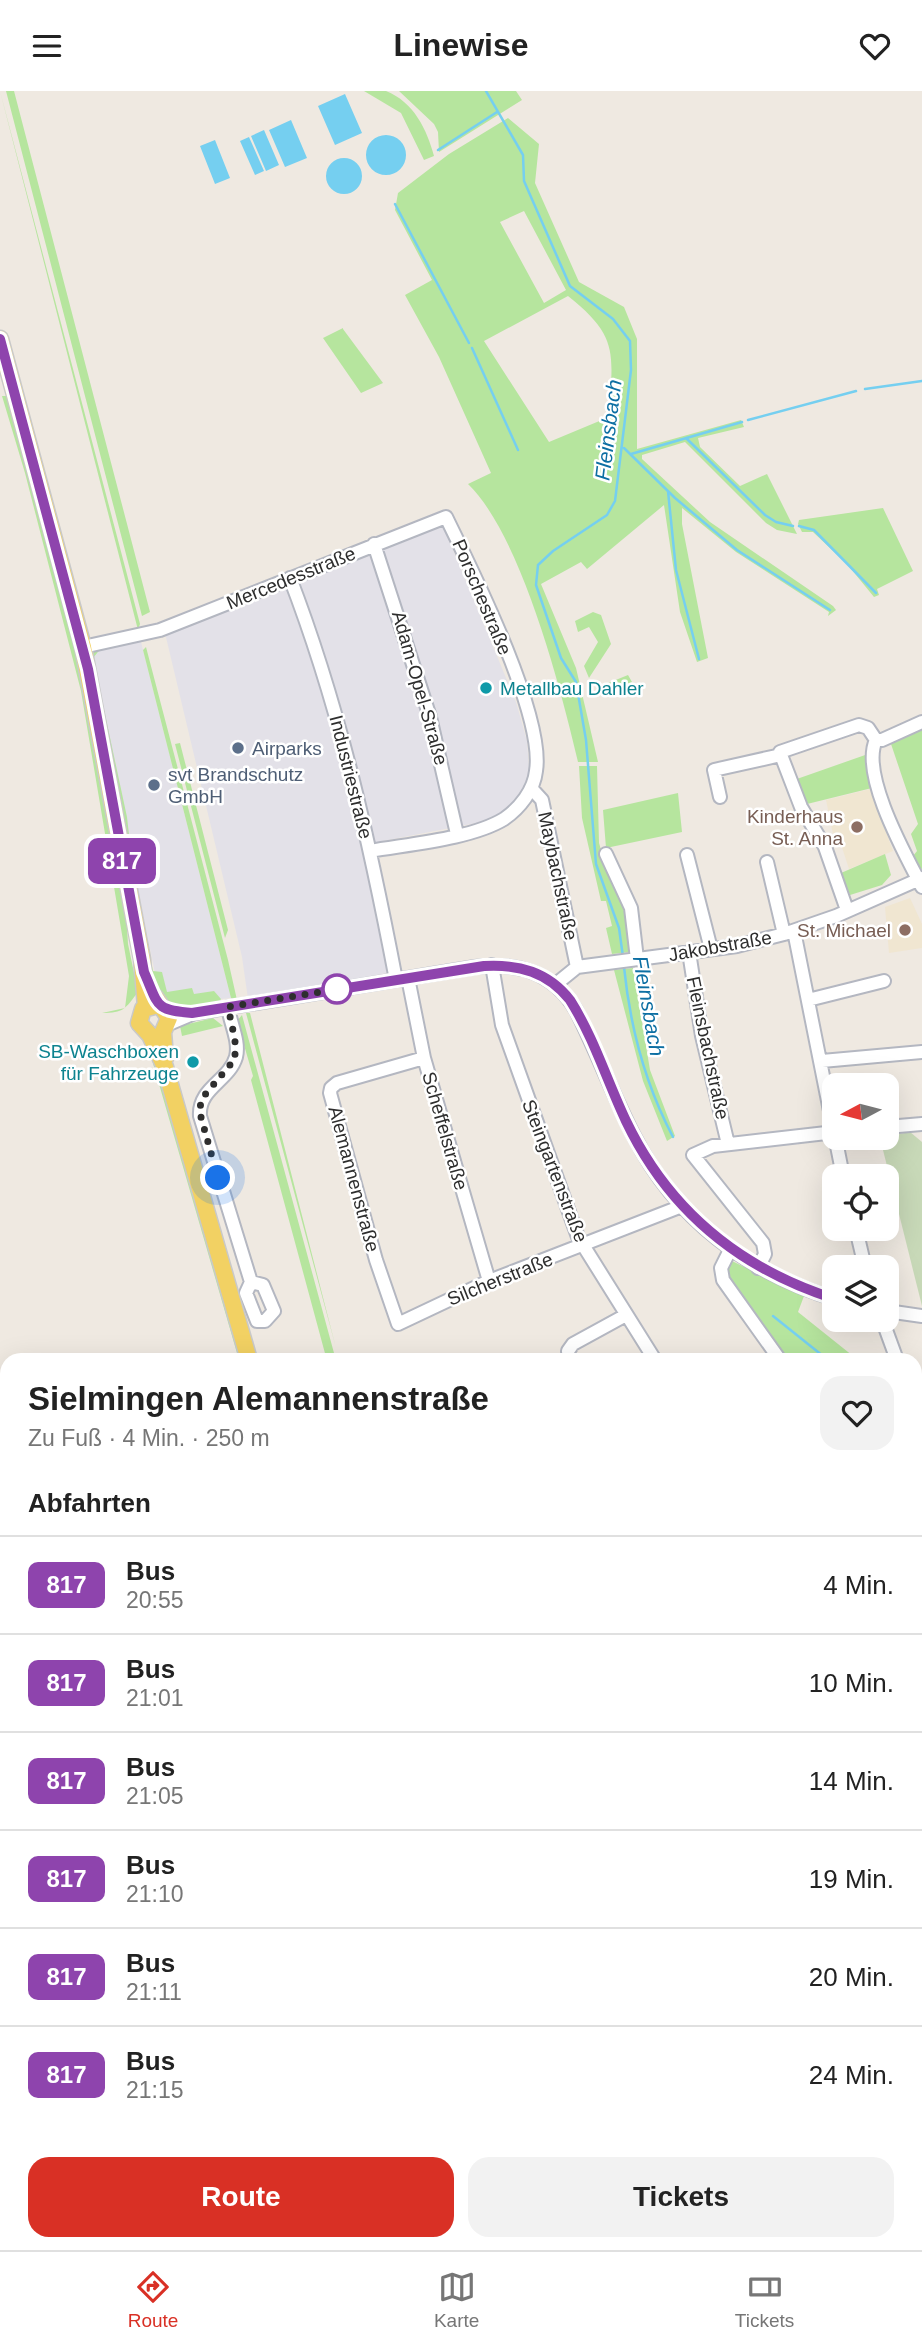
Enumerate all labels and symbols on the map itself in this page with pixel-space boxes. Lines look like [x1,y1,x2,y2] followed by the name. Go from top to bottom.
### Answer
[590,378,626,482] water label: Fleinsbach
[448,536,516,658] street label: Porschestraße
[223,543,359,613] street label: Mercedesstraße
[388,608,452,768] street label: Adam-Opel-Straße
[500,678,644,699] place label: Metallbau Dahler
[478,680,494,696] marker: Metallbau Dahler
[325,713,377,841] street label: Industriestraße
[252,738,322,759] place label: Airparks
[230,740,246,756] marker: Airparks
[168,764,303,807] place label: svt Brandschutz GmbH
[146,777,162,793] marker: svt Brandschutz GmbH
[747,806,843,849] place label: Kinderhaus St. Anna
[534,810,582,942] street label: Maybachstraße
[849,819,865,835] marker: Kinderhaus St. Anna
[82,838,162,884] line badge: 817
[797,920,891,941] place label: St. Michael
[897,922,913,938] marker: St. Michael
[667,927,773,965] street label: Jakobstraße
[629,954,669,1058] water label: Fleinsbach
[322,974,352,1004] unlabelled marker
[683,975,733,1121] street label: Fleinsbachstraße
[38,1041,179,1084] place label: SB-Waschboxen für Fahrzeuge
[185,1054,201,1070] marker: SB-Waschboxen für Fahrzeuge
[418,1069,472,1193] street label: Scheffelstraße
[822,1073,900,1150] north arrow
[518,1097,592,1245] street label: Steingartenstraße
[324,1104,384,1254] street label: Alemannenstraße
[200,1160,235,1195] your location
[444,1248,556,1310] street label: Silcherstraße

